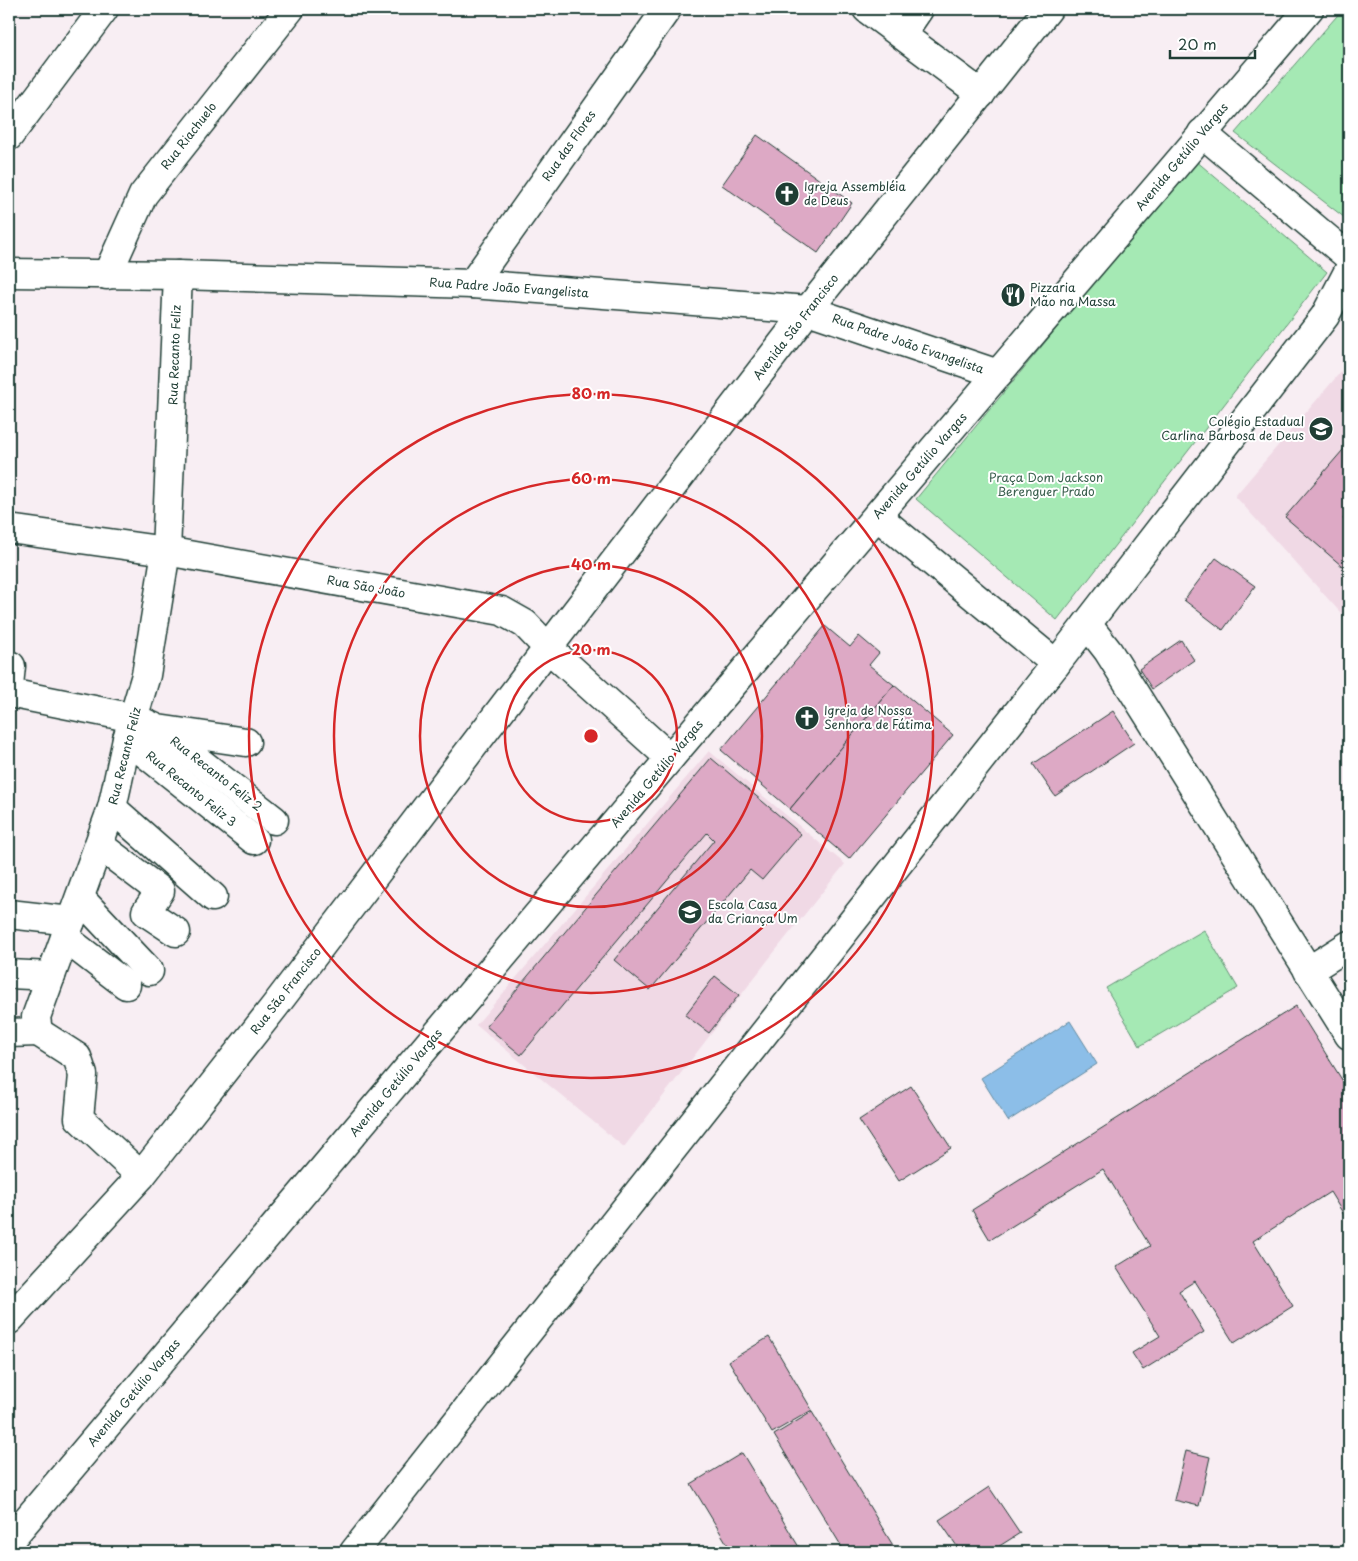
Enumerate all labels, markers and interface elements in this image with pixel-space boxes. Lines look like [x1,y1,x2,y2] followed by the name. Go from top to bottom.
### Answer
[1170,28,1256,60] scale bar
[1178,32,1217,55] text: 20 m
[156,98,221,173] street label: Rua Riachuelo
[1131,98,1232,214] street label: Avenida Getúlio Vargas
[537,106,600,185] street label: Rua das Flores
[804,177,906,209] place label: Igreja Assembléia de Deus
[774,181,800,207] church icon: Igreja Assembléia de Deus
[748,269,843,383] street label: Avenida São Francisco
[429,272,590,302] street label: Rua Padre João Evangelista
[1030,278,1116,310] place label: Pizzaria Mão na Massa
[1000,282,1026,308] restaurant icon: Pizzaria Mão na Massa
[163,304,185,405] street label: Rua Recanto Feliz
[830,309,987,378] street label: Rua Padre João Evangelista
[571,381,611,404] text: 80 m
[868,408,971,522] street label: Avenida Getúlio Vargas
[1161,412,1305,444] place label: Colégio Estadual Carlina Barbosa de Deus
[1308,416,1334,442] school or university icon: Colégio Estadual Carlina Barbosa de Deus
[571,466,611,489] text: 60 m
[989,468,1103,500] park label: Praça Dom Jackson Berenguer Prado
[571,552,611,575] text: 40 m
[326,570,407,602] street label: Rua São João
[572,637,610,660] text: 20 m
[824,701,932,733] place label: Igreja de Nossa Senhora de Fátima
[103,705,145,806] street label: Rua Recanto Feliz
[794,705,820,731] church icon: Igreja de Nossa Senhora de Fátima
[606,715,707,831] street label: Avenida Getúlio Vargas
[582,727,600,745] centre of rings
[167,732,266,815] street label: Rua Recanto Feliz 2
[143,746,241,830] street label: Rua Recanto Feliz 3
[708,895,798,927] place label: Escola Casa da Criança Um
[677,899,703,925] school or university icon: Escola Casa da Criança Um
[245,943,325,1038] street label: Rua São Francisco
[345,1024,446,1140] street label: Avenida Getúlio Vargas
[83,1334,184,1450] street label: Avenida Getúlio Vargas

